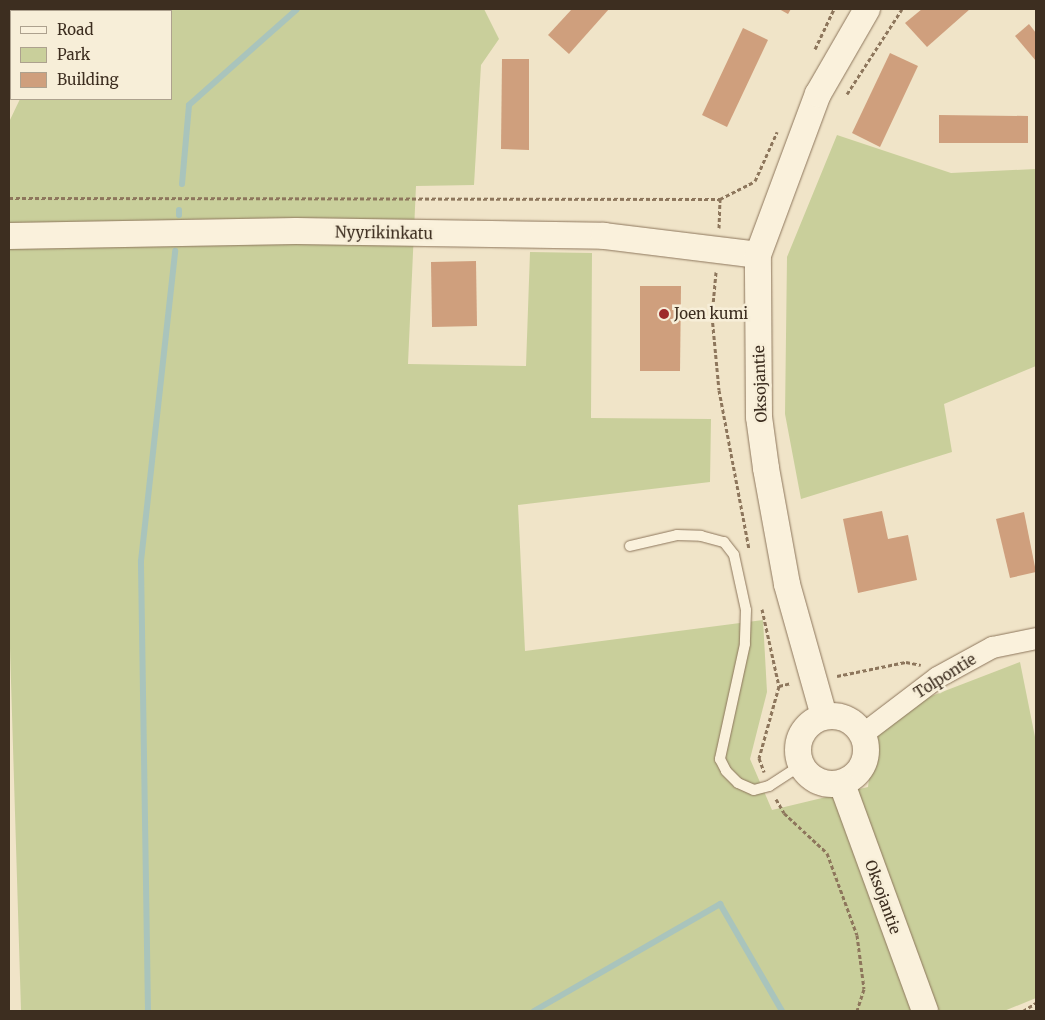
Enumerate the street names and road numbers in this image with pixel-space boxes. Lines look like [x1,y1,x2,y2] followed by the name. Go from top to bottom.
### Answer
[335,223,433,243] street label: Nyyrikinkatu
[750,345,770,423] street label: Oksojantie
[911,650,979,702] street label: Tolpontie
[861,858,905,936] street label: Oksojantie

